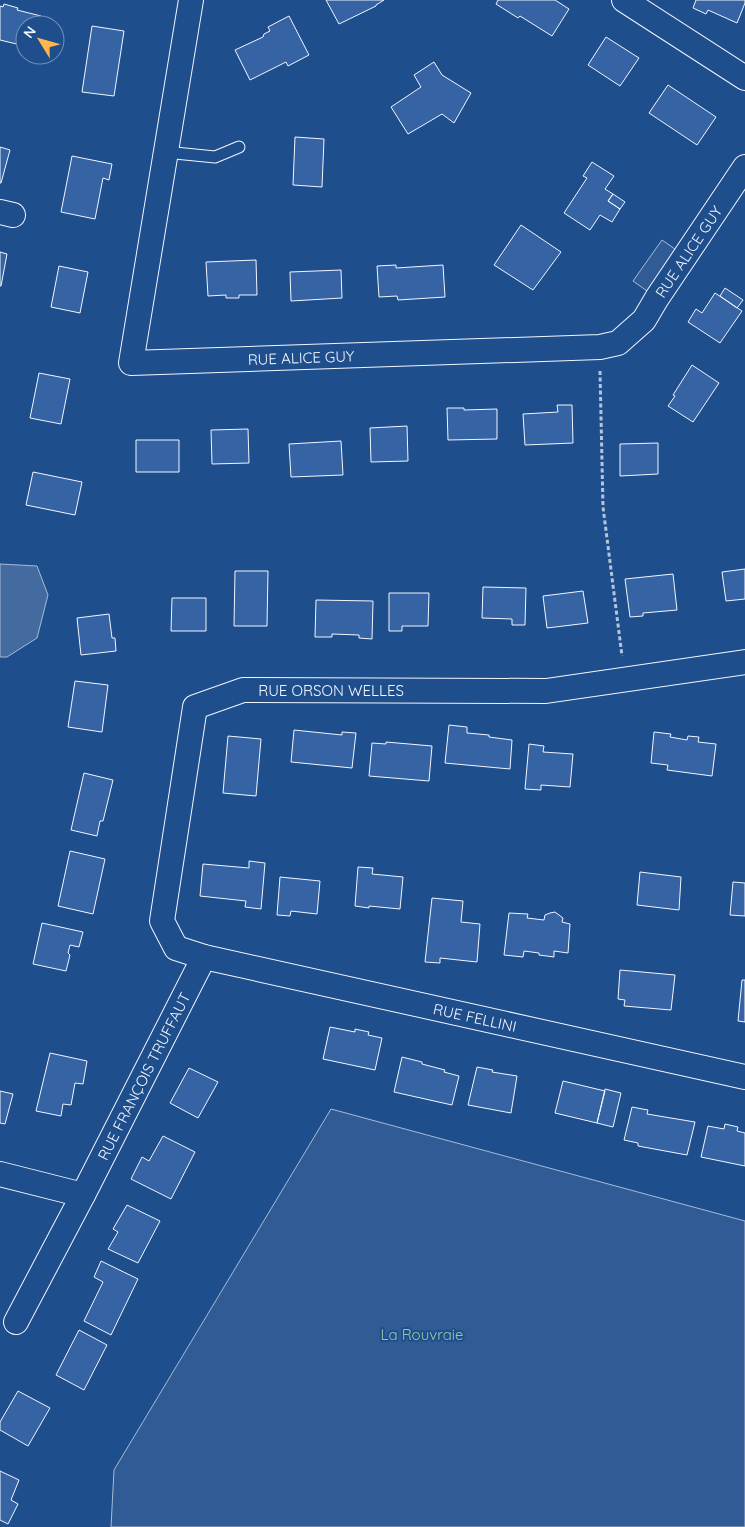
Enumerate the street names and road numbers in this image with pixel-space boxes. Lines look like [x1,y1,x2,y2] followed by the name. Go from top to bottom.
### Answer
[651,201,726,301] street label: RUE ALICE GUY
[247,346,355,369] street label: RUE ALICE GUY
[258,681,404,700] street label: RUE ORSON WELLES
[93,989,194,1163] street label: RUE FRANÇOIS TRUFFAUT
[432,999,518,1036] street label: RUE FELLINI

